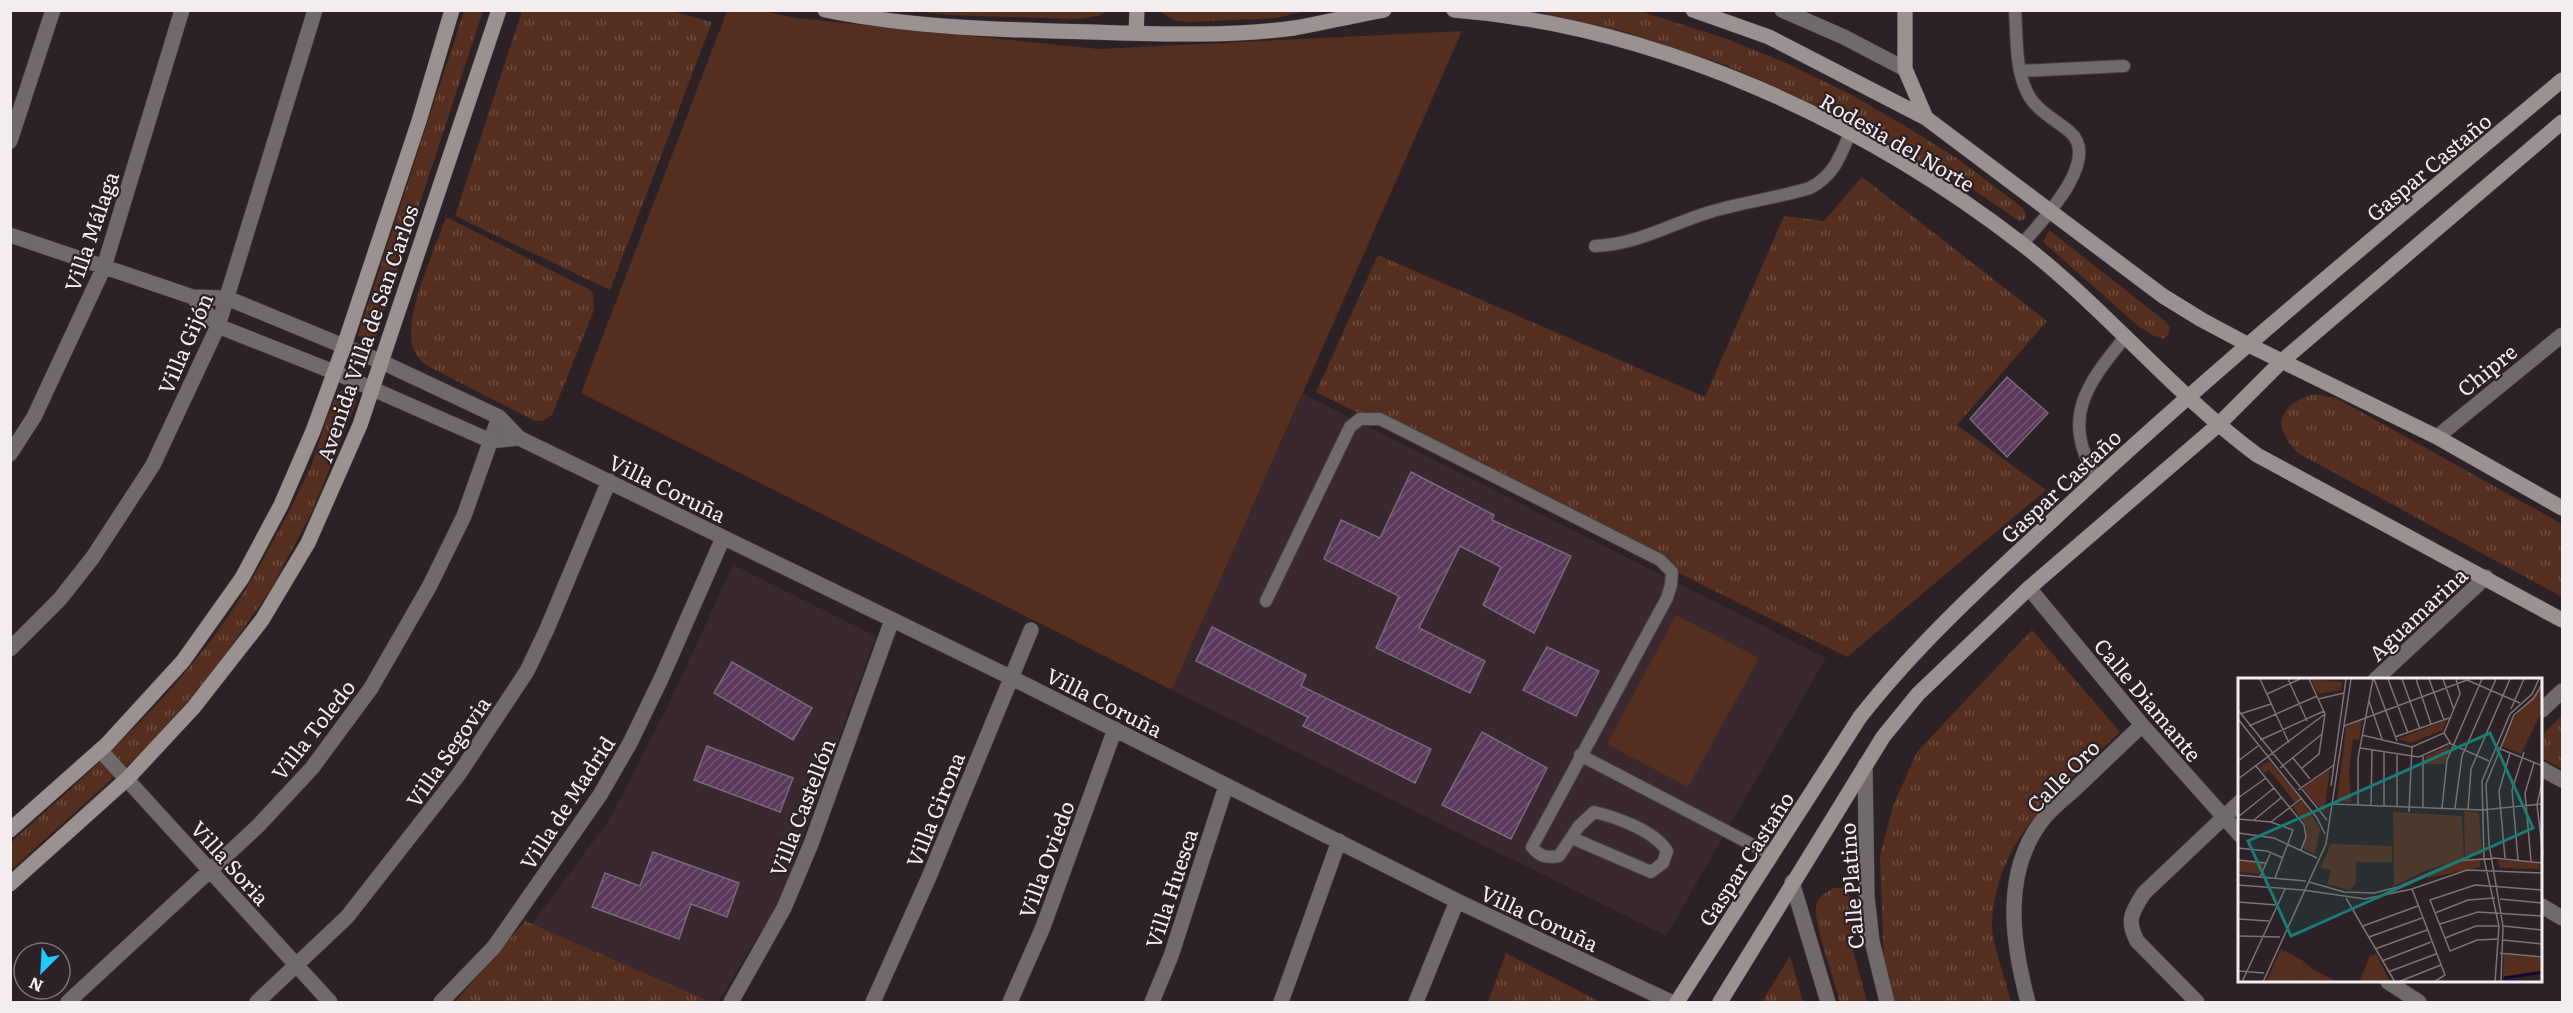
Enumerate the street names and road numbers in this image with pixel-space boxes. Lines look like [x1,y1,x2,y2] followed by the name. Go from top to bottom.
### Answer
[1815,84,1981,198] street label: Rodesia del Norte
[2359,104,2497,228] street label: Gaspar Castaño
[55,166,125,295] street label: Villa Málaga
[307,200,425,466] street label: Avenida Villa de San Carlos
[149,288,219,398] street label: Villa Gijón
[2450,335,2523,403] street label: Chipre
[1993,421,2127,549] street label: Gaspar Castaño
[604,445,732,529] street label: Villa Coruña
[2361,559,2474,667] street label: Aguamarina
[2088,630,2210,768] street label: Calle Diamante
[1041,658,1169,744] street label: Villa Coruña
[263,672,361,786] street label: Villa Toledo
[397,689,497,813] street label: Villa Segovia
[511,729,621,875] street label: Villa de Madrid
[2018,731,2106,819] street label: Calle Oro
[760,733,842,880] street label: Villa Castellón
[897,746,971,871] street label: Villa Girona
[1690,785,1800,931] street label: Gaspar Castaño
[1009,796,1081,922] street label: Villa Oviedo
[184,813,278,912] street label: Villa Soria
[1830,822,1870,950] street label: Calle Platino
[1136,824,1204,952] street label: Villa Huesca
[1476,876,1605,958] street label: Villa Coruña

